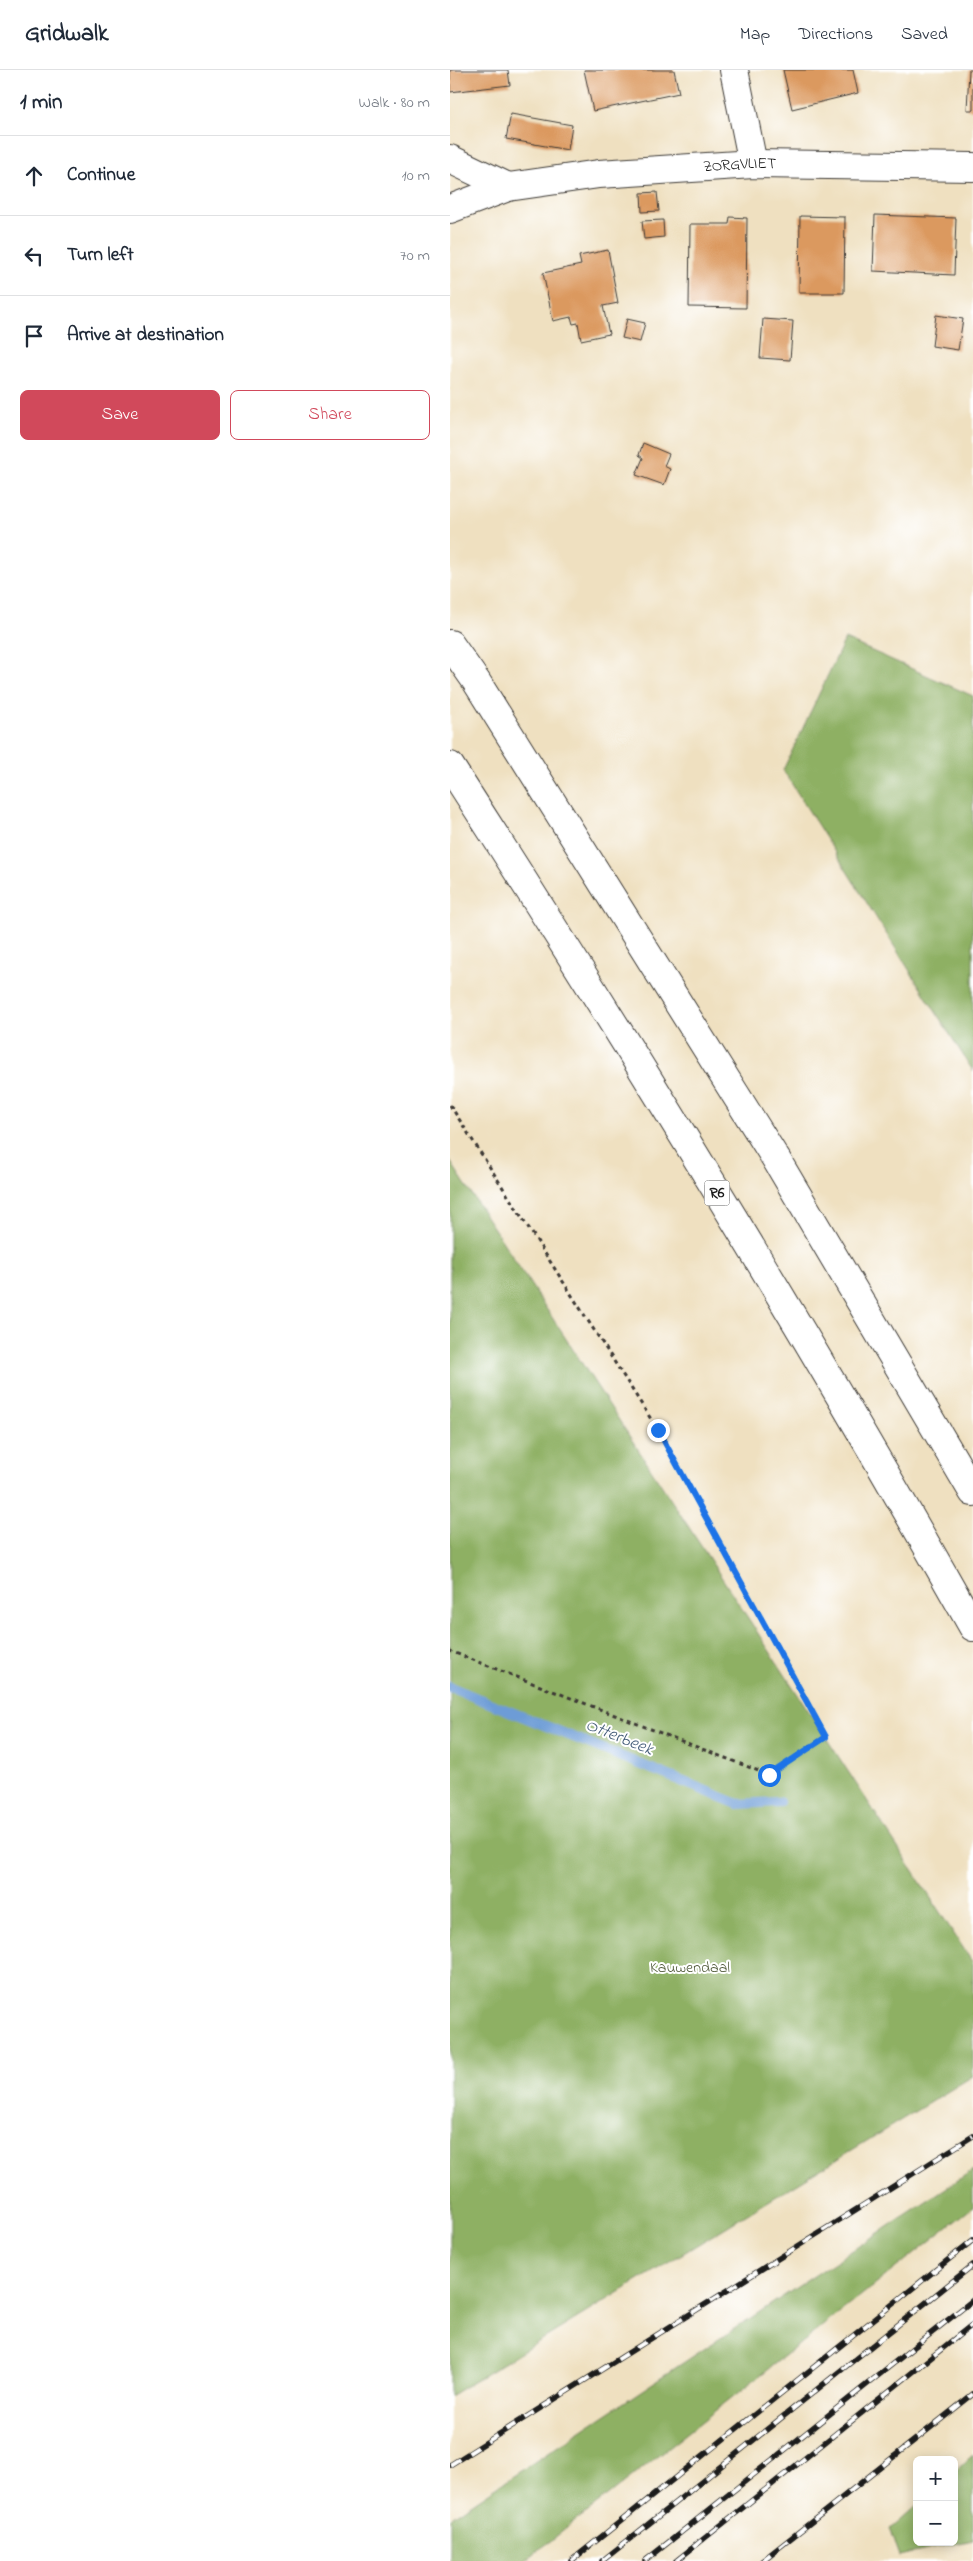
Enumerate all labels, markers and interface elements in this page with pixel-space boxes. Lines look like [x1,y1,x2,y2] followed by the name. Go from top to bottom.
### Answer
[25,17,109,52] text: Gridwalk
[740,22,770,48] text: Map
[798,22,873,48] text: Directions
[901,22,948,48] text: Saved
[20,88,62,118] text: 1 min
[359,91,430,115] text: Walk · 80 m
[702,152,776,179] street label: ZORGVLIET
[20,162,48,190] icon: ahead
[67,162,135,189] text: Continue
[402,164,430,188] text: 10 m
[20,242,48,270] icon: left
[67,242,134,269] text: Turn left
[400,244,430,268] text: 70 m
[20,322,48,350] icon: arrive
[67,322,224,349] text: Arrive at destination
[20,390,220,440] button: Save
[230,390,430,440] button: Share
[704,1180,730,1206] road number: R6
[647,1419,670,1442] route end
[581,1713,658,1764] water label: Otterbeek
[758,1764,781,1787] route start
[650,1956,730,1980] park label: Kauwendaal
[913,2456,958,2546] map controls
[913,2456,958,2501] button: +
[913,2501,958,2546] button: −

